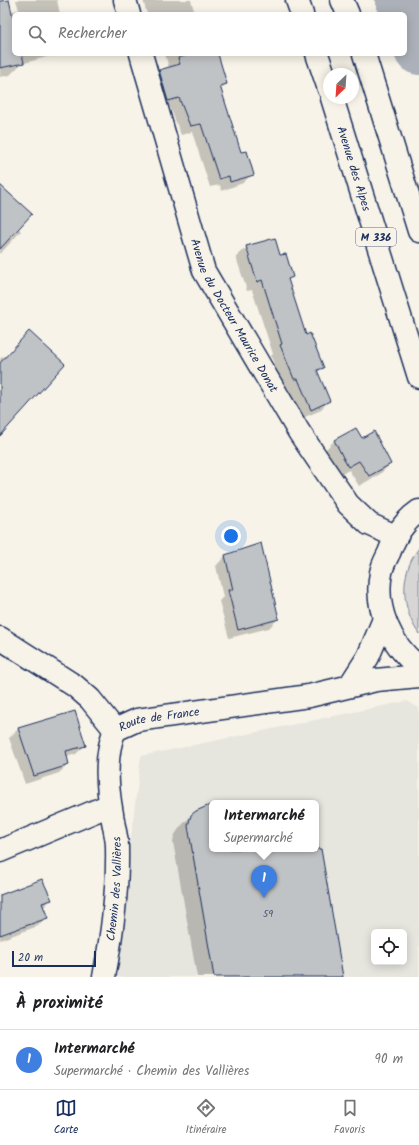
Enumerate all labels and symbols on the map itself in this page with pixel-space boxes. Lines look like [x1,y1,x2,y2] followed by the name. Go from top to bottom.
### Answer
[323,68,359,104] north arrow
[331,124,376,214] street label: Avenue des Alpes
[356,228,396,246] road number: M 336
[185,236,283,397] street label: Avenue du Docteur Maurice Donat
[221,526,241,546] your location
[116,702,201,737] street label: Route de France
[101,835,127,942] street label: Chemin des Vallières
[251,865,277,898] pin: 1
[263,906,273,922] house number: 59
[12,949,96,968] scale bar

